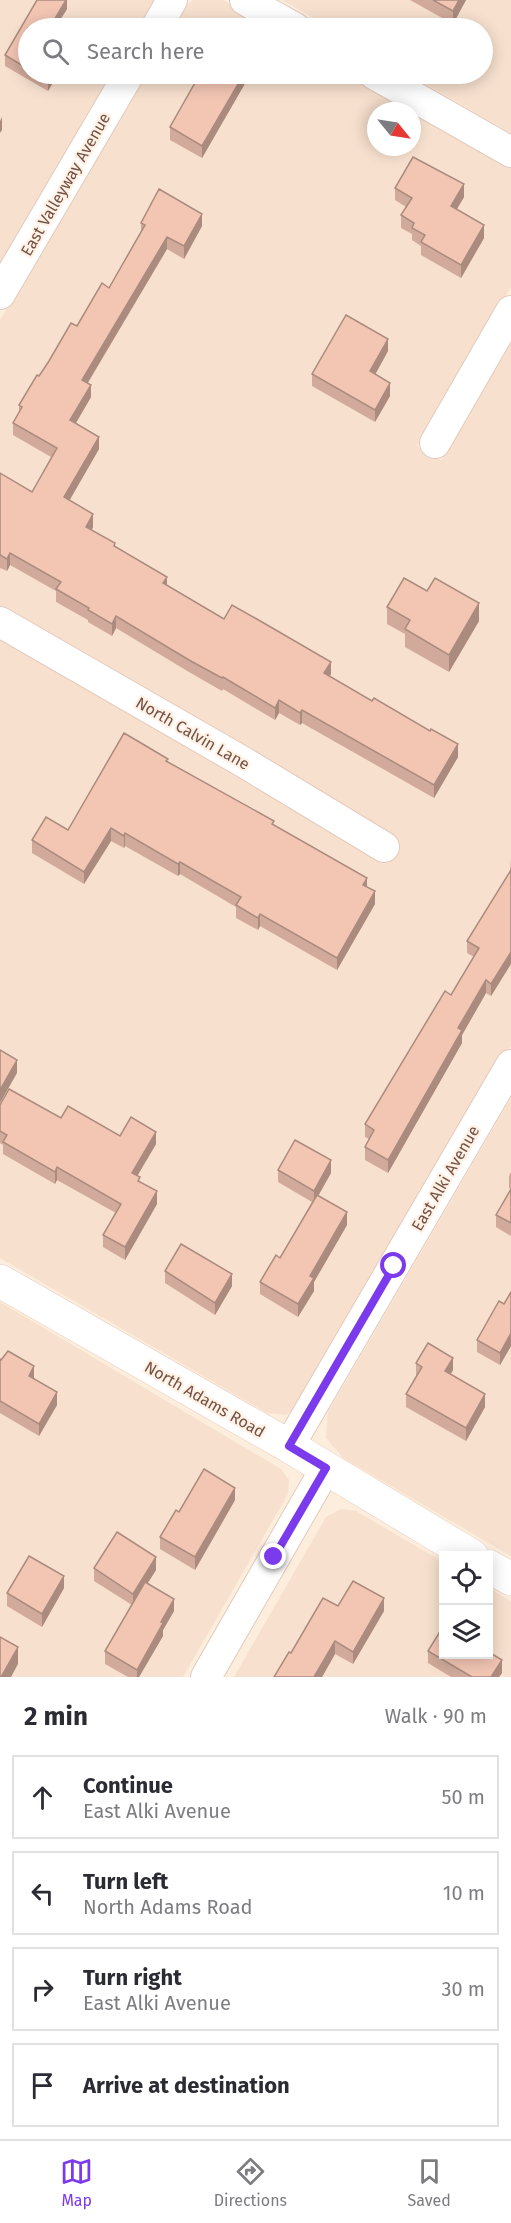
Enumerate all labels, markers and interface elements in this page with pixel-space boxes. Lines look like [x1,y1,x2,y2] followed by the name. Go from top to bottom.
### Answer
[18,18,493,84] search box
[39,35,72,68] icon: search
[87,38,205,65] text: Search here
[367,102,421,156] north arrow
[17,109,114,259] street label: East Valleyway Avenue
[132,693,253,774] street label: North Calvin Lane
[408,1122,483,1234] street label: East Alki Avenue
[380,1252,406,1278] route start
[141,1357,268,1442] street label: North Adams Road
[260,1543,286,1569] route end
[439,1551,493,1659] map controls
[439,1551,493,1605] button: locate
[439,1605,493,1659] button: layers
[24,1701,88,1732] text: 2 min
[385,1704,487,1728] text: Walk · 90 m
[83,1772,173,1799] text: Continue
[26,1781,59,1814] icon: ahead
[441,1785,485,1809] text: 50 m
[83,1799,231,1823] text: East Alki Avenue
[83,1868,168,1895] text: Turn left
[26,1877,59,1910] icon: left
[443,1881,485,1905] text: 10 m
[83,1895,253,1919] text: North Adams Road
[83,1964,182,1991] text: Turn right
[26,1973,59,2006] icon: right
[441,1977,485,2001] text: 30 m
[83,1991,231,2015] text: East Alki Avenue
[26,2069,59,2102] icon: arrive
[83,2072,290,2099] text: Arrive at destination
[60,2155,93,2210] tab: Map
[214,2155,287,2210] tab: Directions
[407,2155,451,2210] tab: Saved

